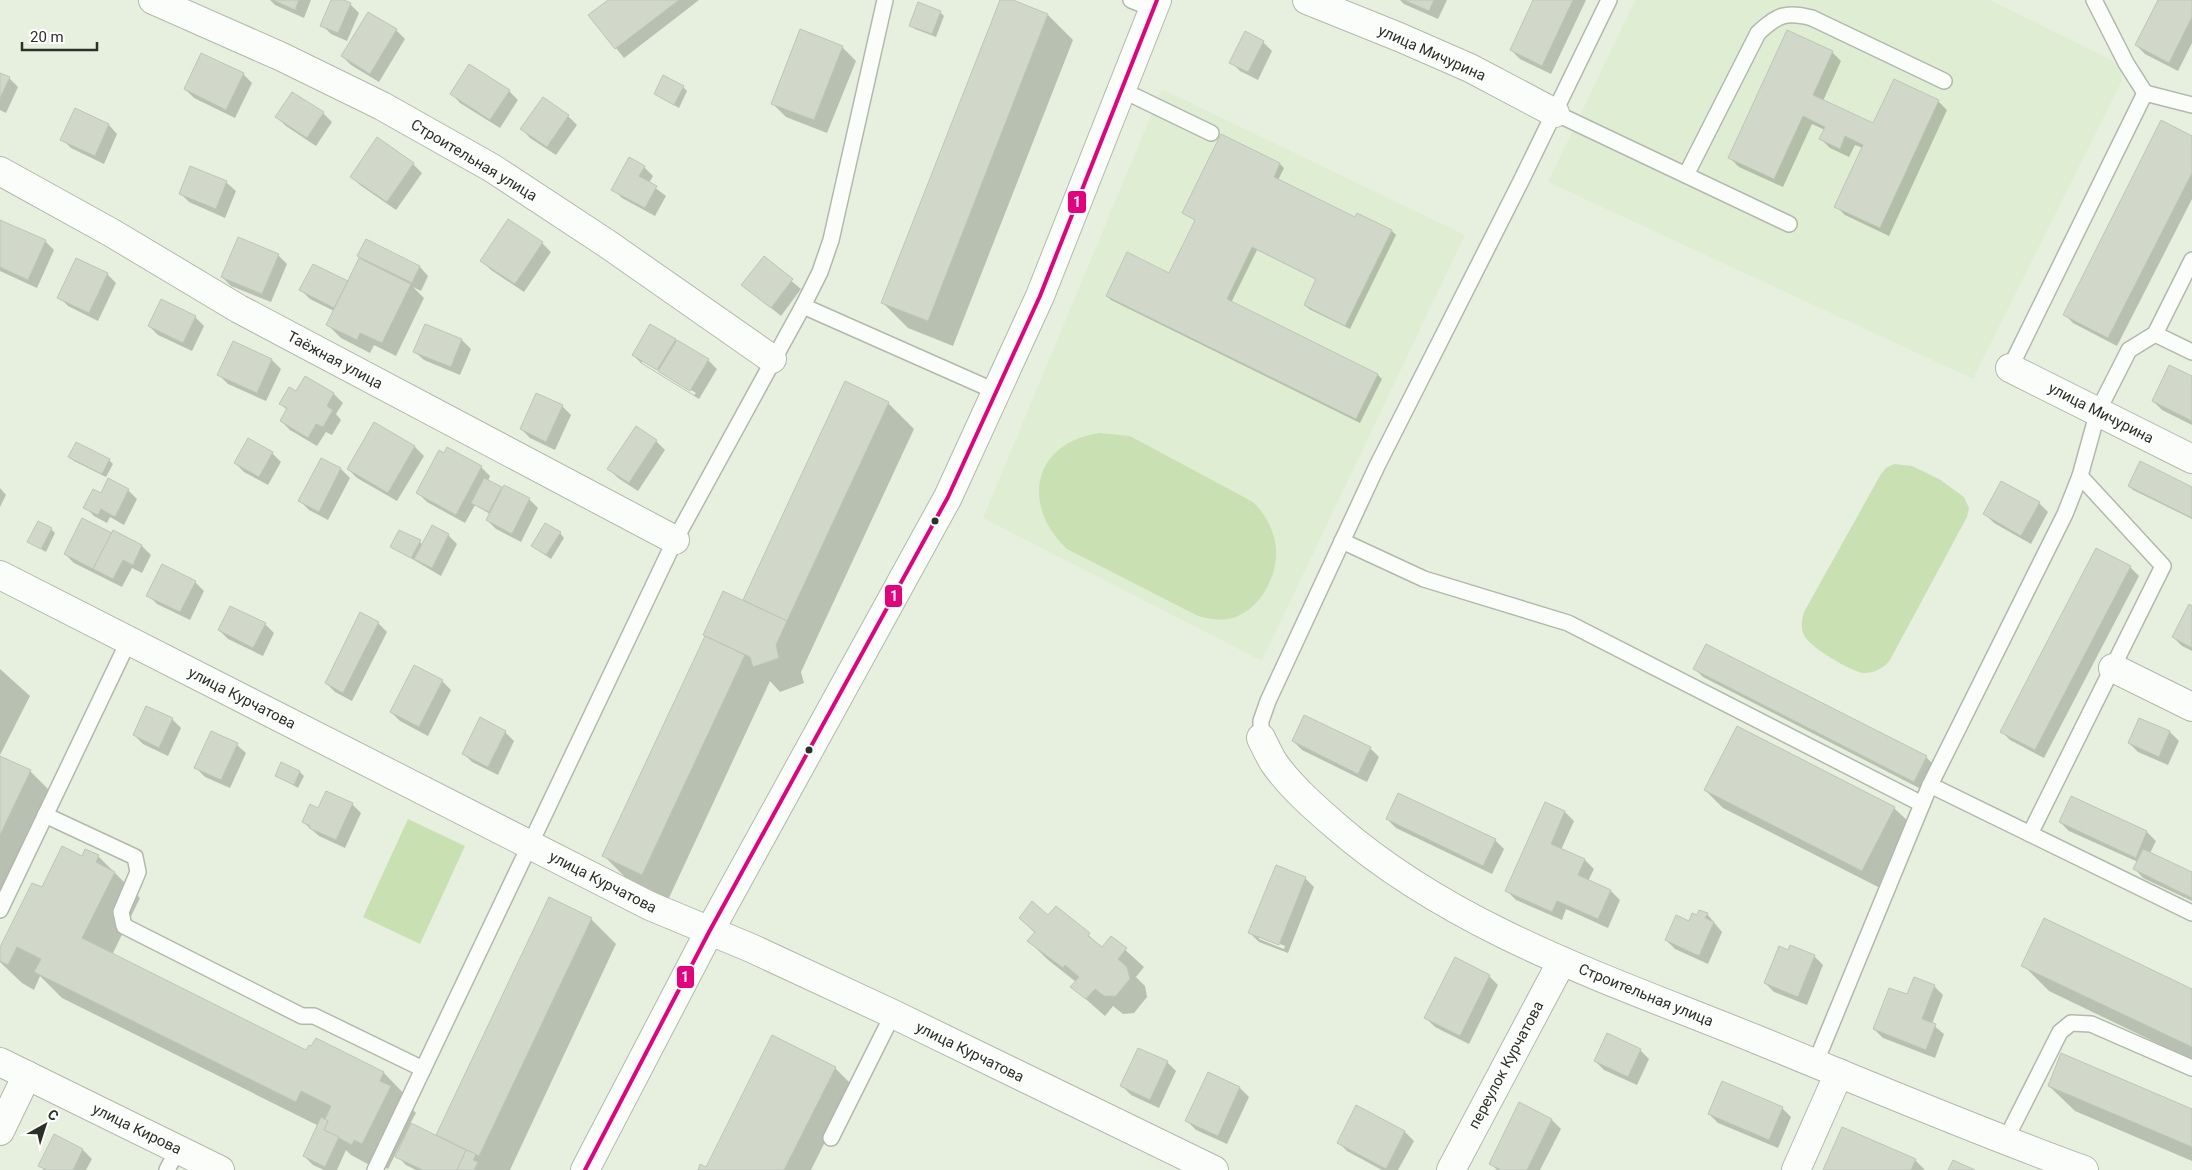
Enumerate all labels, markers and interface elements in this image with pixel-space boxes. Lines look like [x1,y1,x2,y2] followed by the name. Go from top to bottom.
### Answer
[22,20,98,52] scale bar
[1375,21,1489,85] street label: улица Мичурина
[30,28,64,46] text: 20 m
[408,115,540,205] street label: Строительная улица
[1067,190,1087,214] line badge: 1
[1073,194,1081,210] text: 1
[284,327,386,393] street label: Таёжная улица
[2045,379,2157,447] street label: улица Мичурина
[930,516,940,526] unlabelled marker
[884,584,903,608] line badge: 1
[890,588,898,604] text: 1
[185,663,299,733] street label: улица Курчатова
[804,745,814,755] unlabelled marker
[546,847,660,917] street label: улица Курчатова
[1576,960,1716,1030] street label: Строительная улица
[676,965,695,989] line badge: 1
[681,969,689,985] text: 1
[1465,998,1547,1132] street label: переулок Курчатова
[913,1018,1027,1086] street label: улица Курчатова
[20,1100,70,1150] north arrow
[90,1100,184,1158] street label: улица Кирова
[45,1106,62,1124] text: С

